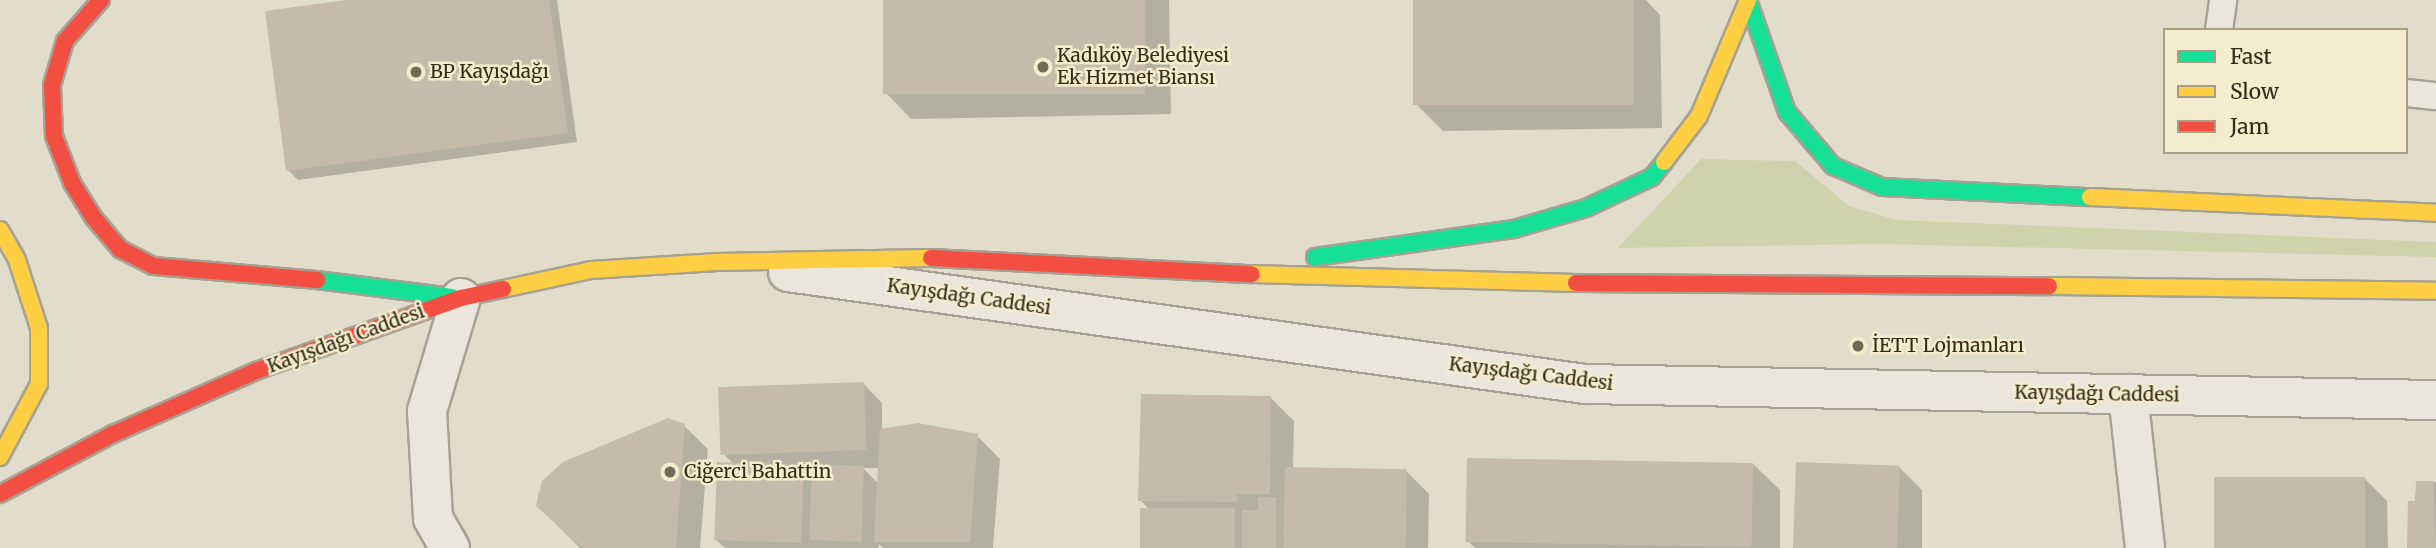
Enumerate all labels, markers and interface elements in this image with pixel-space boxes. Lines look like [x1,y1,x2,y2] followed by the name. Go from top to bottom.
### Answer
[2163,28,2408,154] legend
[2230,43,2272,70] text: Fast
[1057,45,1229,89] place label: Kadıköy Belediyesi Ek Hizmet Biansı
[1035,59,1051,75] marker: Kadıköy Belediyesi Ek Hizmet Biansı
[430,61,549,83] place label: BP Kayışdağı
[408,64,424,80] marker: BP Kayışdağı
[2230,78,2279,105] text: Slow
[2230,113,2269,140] text: Jam
[885,274,1053,320] street label: Kayışdağı Caddesi
[264,300,428,378] street label: Kayışdağı Caddesi
[1872,335,2024,357] place label: İETT Lojmanları
[1850,338,1866,354] marker: İETT Lojmanları
[1447,353,1615,395] street label: Kayışdağı Caddesi
[2014,381,2180,407] street label: Kayışdağı Caddesi
[684,461,831,483] place label: Ciğerci Bahattin
[662,464,678,480] marker: Ciğerci Bahattin

